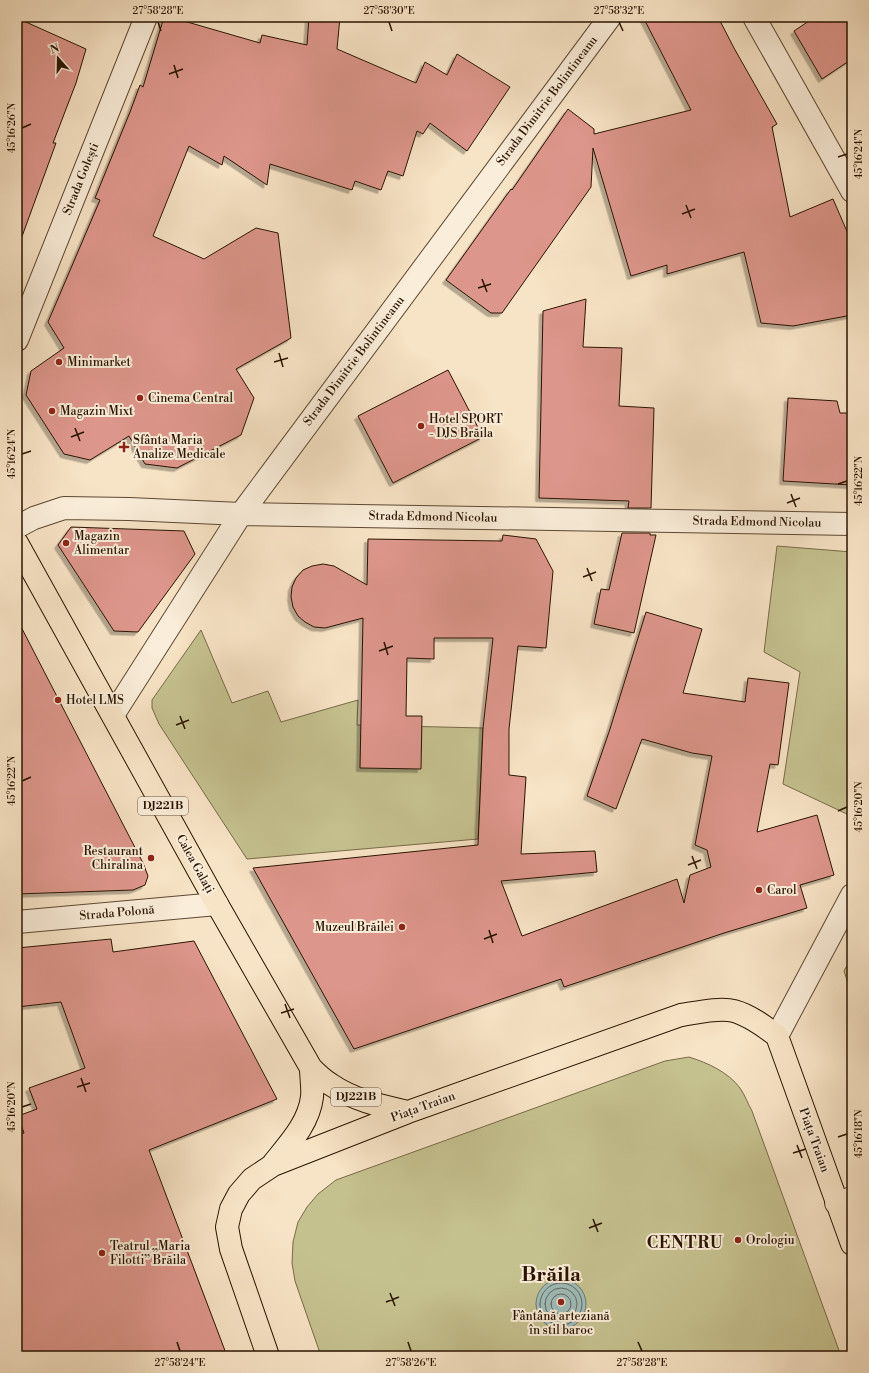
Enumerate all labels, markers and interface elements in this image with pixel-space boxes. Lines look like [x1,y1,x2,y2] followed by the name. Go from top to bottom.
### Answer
[133,5,184,17] text: 27°58'28"E
[363,5,415,17] text: 27°58'30"E
[594,5,644,17] text: 27°58'32"E
[493,33,601,169] street label: Strada Dimitrie Bolintineanu
[38,38,78,78] north arrow
[48,41,62,58] text: N
[6,102,18,153] text: 45°16'26"N
[853,128,865,179] text: 45°16'24"N
[60,141,102,217] street label: Strada Golești
[300,293,408,429] street label: Strada Dimitrie Bolintineanu
[67,355,132,370] place label: Minimarket
[54,357,64,367] marker: Minimarket
[148,391,233,406] place label: Cinema Central
[135,393,145,403] marker: Cinema Central
[60,404,134,419] place label: Magazin Mixt
[47,406,57,416] marker: Magazin Mixt
[429,412,503,441] place label: Hotel SPORT - DJS Brăila
[416,421,426,431] marker: Hotel SPORT - DJS Brăila
[6,428,18,479] text: 45°16'24"N
[132,433,225,462] place label: Sfânta Maria Analize Medicale
[118,441,130,453] marker: Sfânta Maria Analize Medicale
[853,455,865,506] text: 45°16'22"N
[369,508,498,526] street label: Strada Edmond Nicolau
[693,513,822,531] street label: Strada Edmond Nicolau
[73,529,129,558] place label: Magazin Alimentar
[61,538,71,548] marker: Magazin Alimentar
[66,693,124,708] place label: Hotel LMS
[53,695,63,705] marker: Hotel LMS
[6,755,18,806] text: 45°16'22"N
[853,781,865,833] text: 45°16'20"N
[138,797,188,815] road number: DJ221B
[173,832,217,896] street label: Calea Galați
[83,844,144,873] place label: Restaurant Chiralina
[146,853,156,863] marker: Restaurant Chiralina
[767,883,797,898] place label: Carol
[754,885,764,895] marker: Carol
[79,902,156,924] street label: Strada Polonă
[315,920,394,935] place label: Muzeul Brăilei
[397,922,407,932] marker: Muzeul Brăilei
[6,1081,18,1133] text: 45°16'20"N
[331,1088,381,1106] road number: DJ221B
[389,1088,457,1126] street label: Piața Traian
[795,1106,833,1174] street label: Piața Traian
[853,1109,865,1158] text: 45°16'18"N
[647,1233,723,1253] district label: CENTRU
[746,1233,795,1248] place label: Orologiu
[733,1235,743,1245] marker: Orologiu
[110,1239,191,1268] place label: Teatrul „Maria Filotti” Brăila
[97,1248,107,1258] marker: Teatrul „Maria Filotti” Brăila
[521,1263,581,1288] district label: Brăila
[556,1297,566,1307] marker: Fântână arteziană în stil baroc
[512,1309,611,1338] place label: Fântână arteziană în stil baroc
[155,1357,205,1369] text: 27°58'24"E
[386,1357,436,1369] text: 27°58'26"E
[617,1357,668,1369] text: 27°58'28"E

